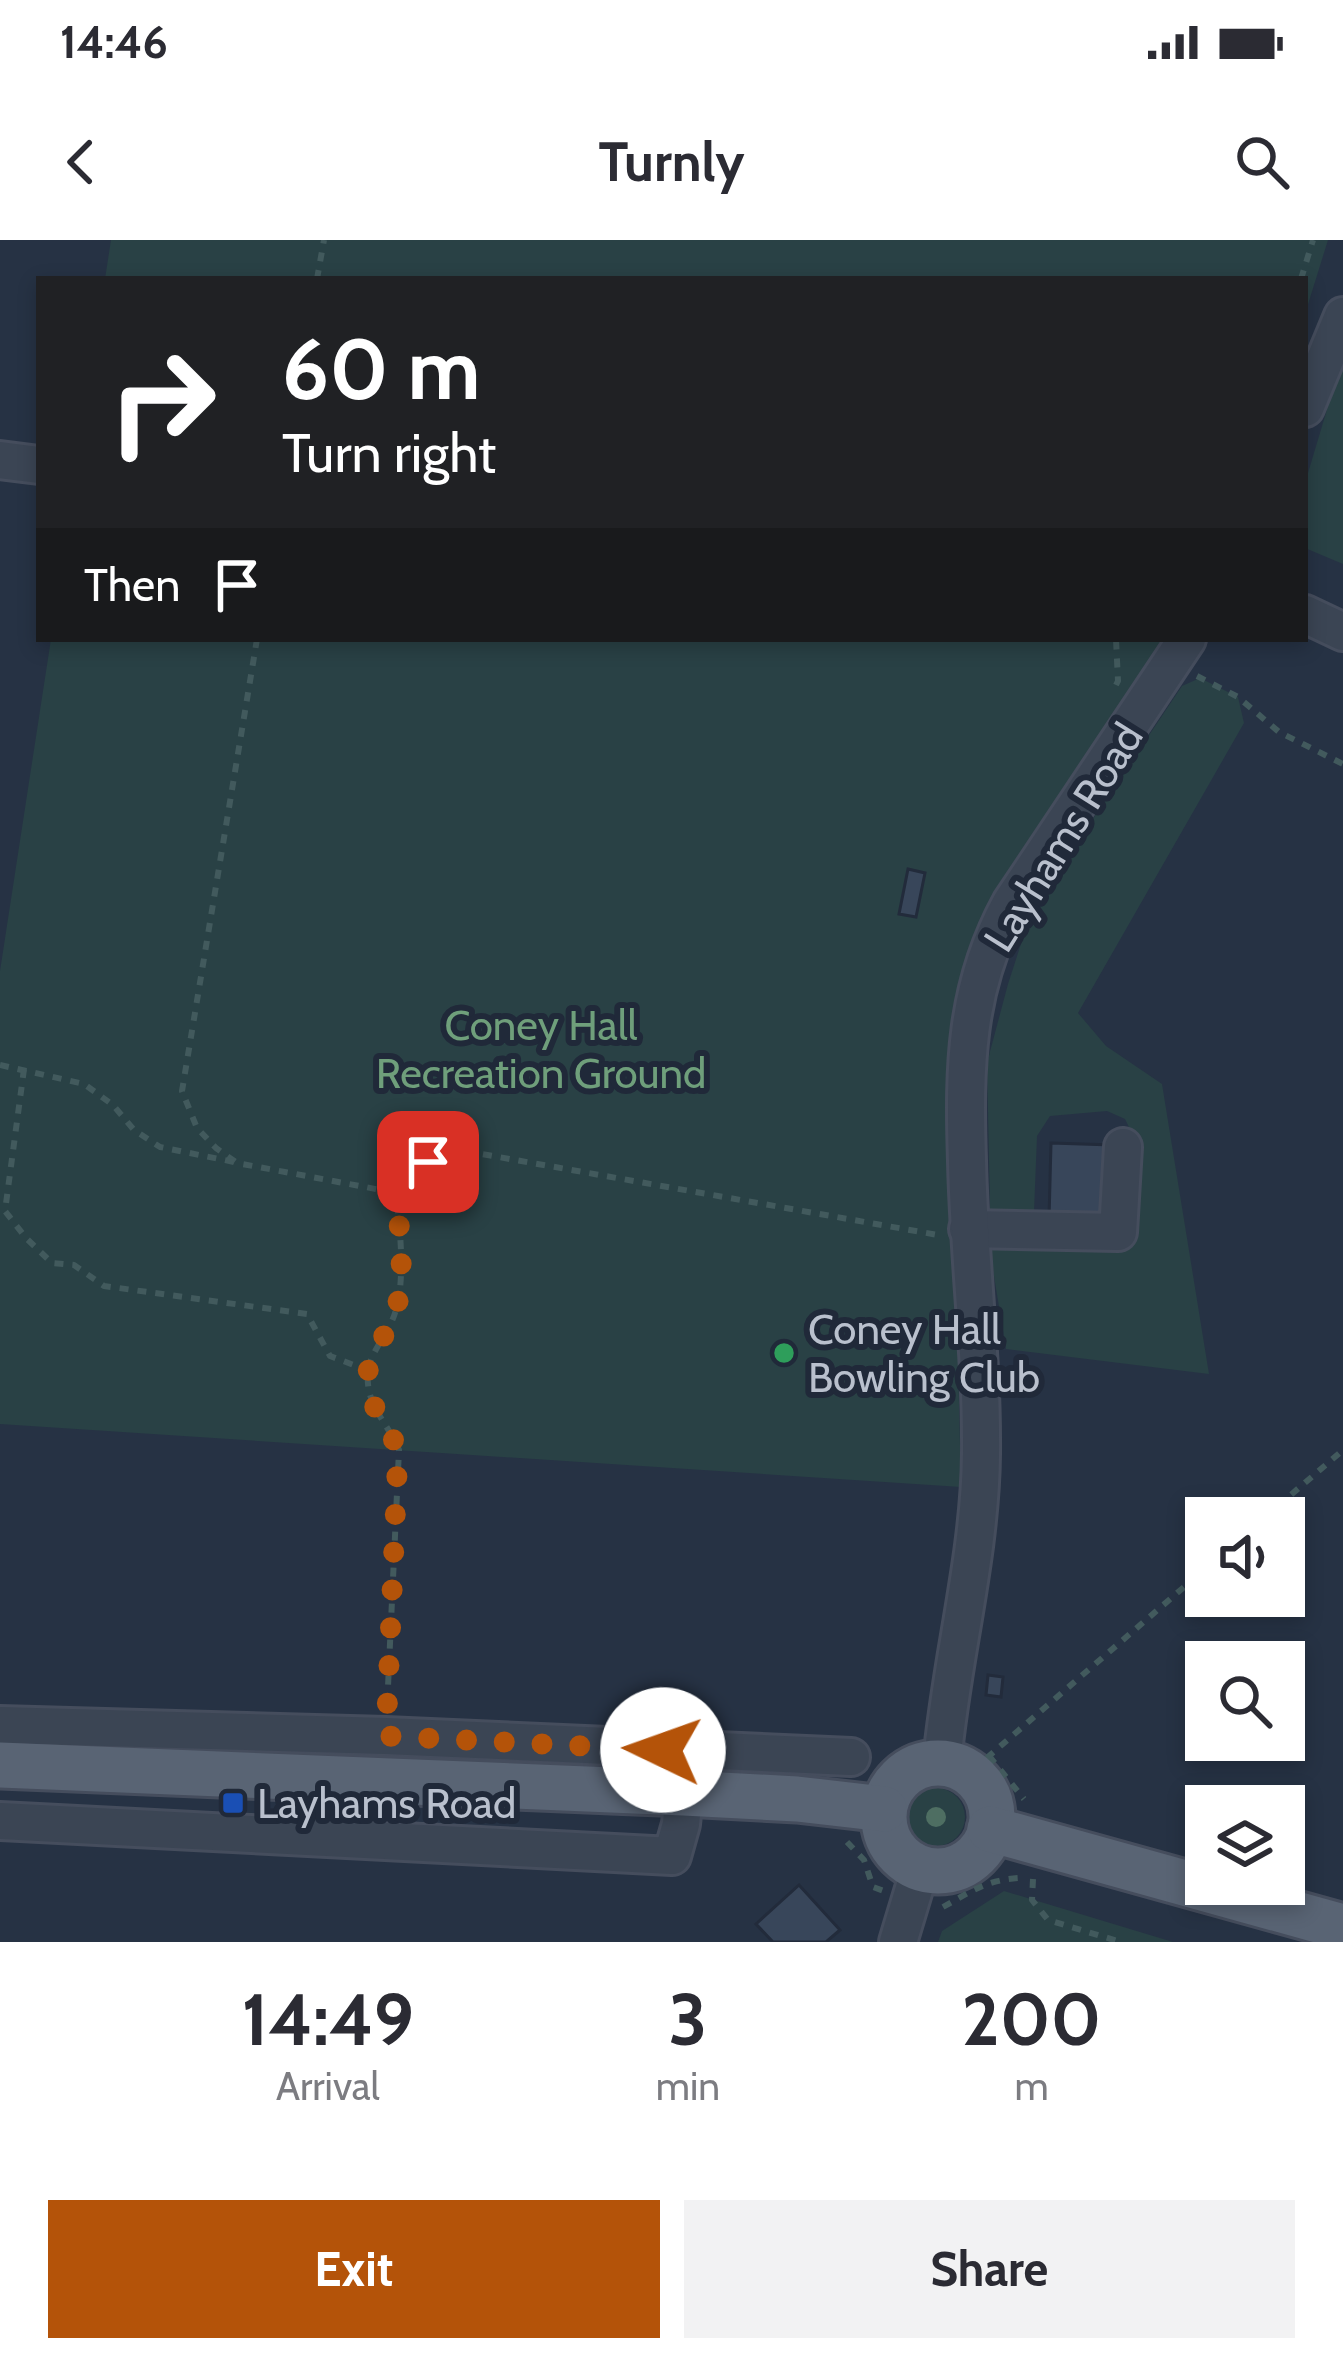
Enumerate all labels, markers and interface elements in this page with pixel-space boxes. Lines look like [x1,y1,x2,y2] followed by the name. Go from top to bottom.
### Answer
[60,15,168,69] text: 14:46
[48,129,114,195] icon: back
[599,129,744,195] text: Turnly
[1229,129,1295,195] icon: search
[282,318,480,420] text: 60 m
[84,324,240,480] icon: right
[282,420,496,486] text: Turn right
[204,552,270,618] icon: arrive
[84,558,180,612] text: Then
[972,713,1154,961] street label: Layhams Road
[376,999,706,1099] park label: Coney Hall Recreation Ground
[377,1111,479,1213] pin
[395,1129,461,1195] icon: arrive
[808,1303,1040,1403] place label: Coney Hall Bowling Club
[771,1340,797,1366] marker: Coney Hall Bowling Club
[1185,1497,1305,1905] map controls
[1185,1497,1305,1617] button: sound
[1185,1641,1305,1761] button: search
[600,1687,726,1813] position arrow
[257,1777,516,1829] place label: Layhams Road
[1185,1785,1305,1905] button: layers
[220,1790,246,1816] marker: Layhams Road
[242,1976,414,2063] text: 14:49
[668,1976,707,2063] text: 3
[962,1976,1101,2063] text: 200
[276,2062,380,2110] text: Arrival
[656,2062,720,2110] text: min
[1014,2062,1049,2110] text: m
[48,2200,660,2338] button: Exit
[684,2200,1295,2338] button: Share

